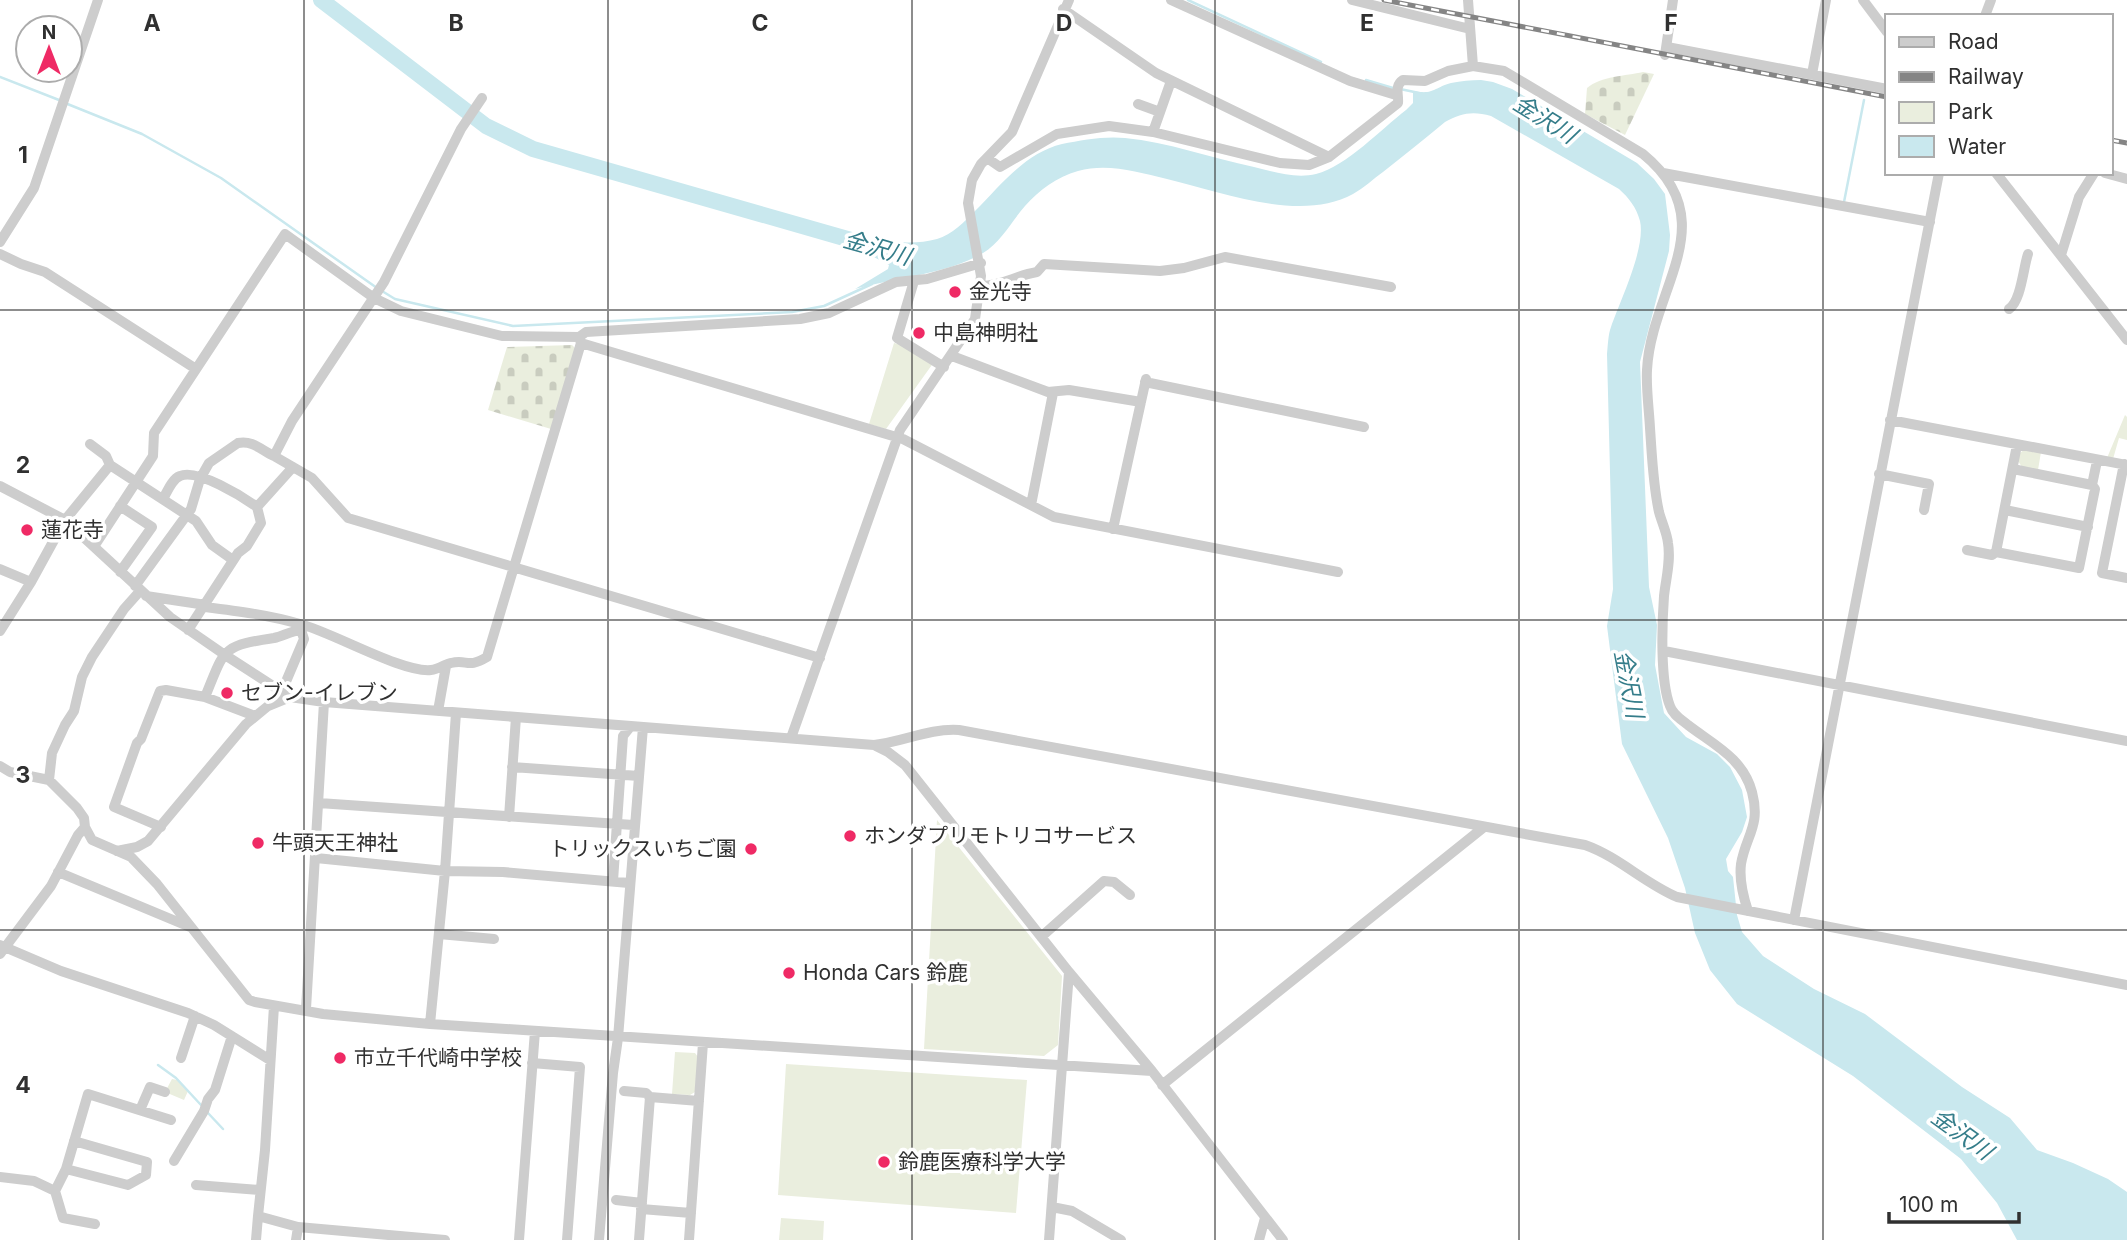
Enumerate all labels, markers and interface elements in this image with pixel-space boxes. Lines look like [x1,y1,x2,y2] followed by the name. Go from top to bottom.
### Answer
[143,9,161,37] text: A
[448,9,464,37] text: B
[751,9,769,37] text: C
[1056,9,1072,37] text: D
[1360,9,1374,37] text: E
[1664,9,1678,37] text: F
[14,14,84,84] north arrow
[1885,14,2113,175] legend
[42,21,56,44] text: N
[1948,29,1999,54] text: Road
[1948,64,2024,89] text: Railway
[1508,89,1584,151] water label: 金沢川
[1948,99,1993,124] text: Park
[1948,134,2006,159] text: Water
[18,141,28,169] text: 1
[840,225,917,272] water label: 金沢川
[969,279,1032,304] place label: 金光寺
[947,284,963,300] marker: 金光寺
[933,320,1038,345] place label: 中島神明社
[911,325,927,341] marker: 中島神明社
[16,451,30,479] text: 2
[41,517,104,542] place label: 蓮花寺
[19,522,35,538] marker: 蓮花寺
[1609,647,1650,723] water label: 金沢川
[241,680,398,705] place label: セブン-イレブン
[219,685,235,701] marker: セブン-イレブン
[16,761,30,789] text: 3
[864,823,1137,848] place label: ホンダプリモトリコサービス
[842,828,858,844] marker: ホンダプリモトリコサービス
[272,830,398,855] place label: 牛頭天王神社
[250,835,266,851] marker: 牛頭天王神社
[549,836,737,861] place label: トリックスいちご園
[743,841,759,857] marker: トリックスいちご園
[803,960,968,985] place label: Honda Cars 鈴鹿
[781,965,797,981] marker: Honda Cars 鈴鹿
[354,1045,522,1070] place label: 市立千代崎中学校
[332,1050,348,1066] marker: 市立千代崎中学校
[15,1071,31,1099] text: 4
[1926,1102,2001,1167] water label: 金沢川
[898,1149,1066,1174] place label: 鈴鹿医療科学大学
[876,1154,892,1170] marker: 鈴鹿医療科学大学
[1889,1180,2018,1224] scale bar
[1899,1192,1958,1217] text: 100 m

